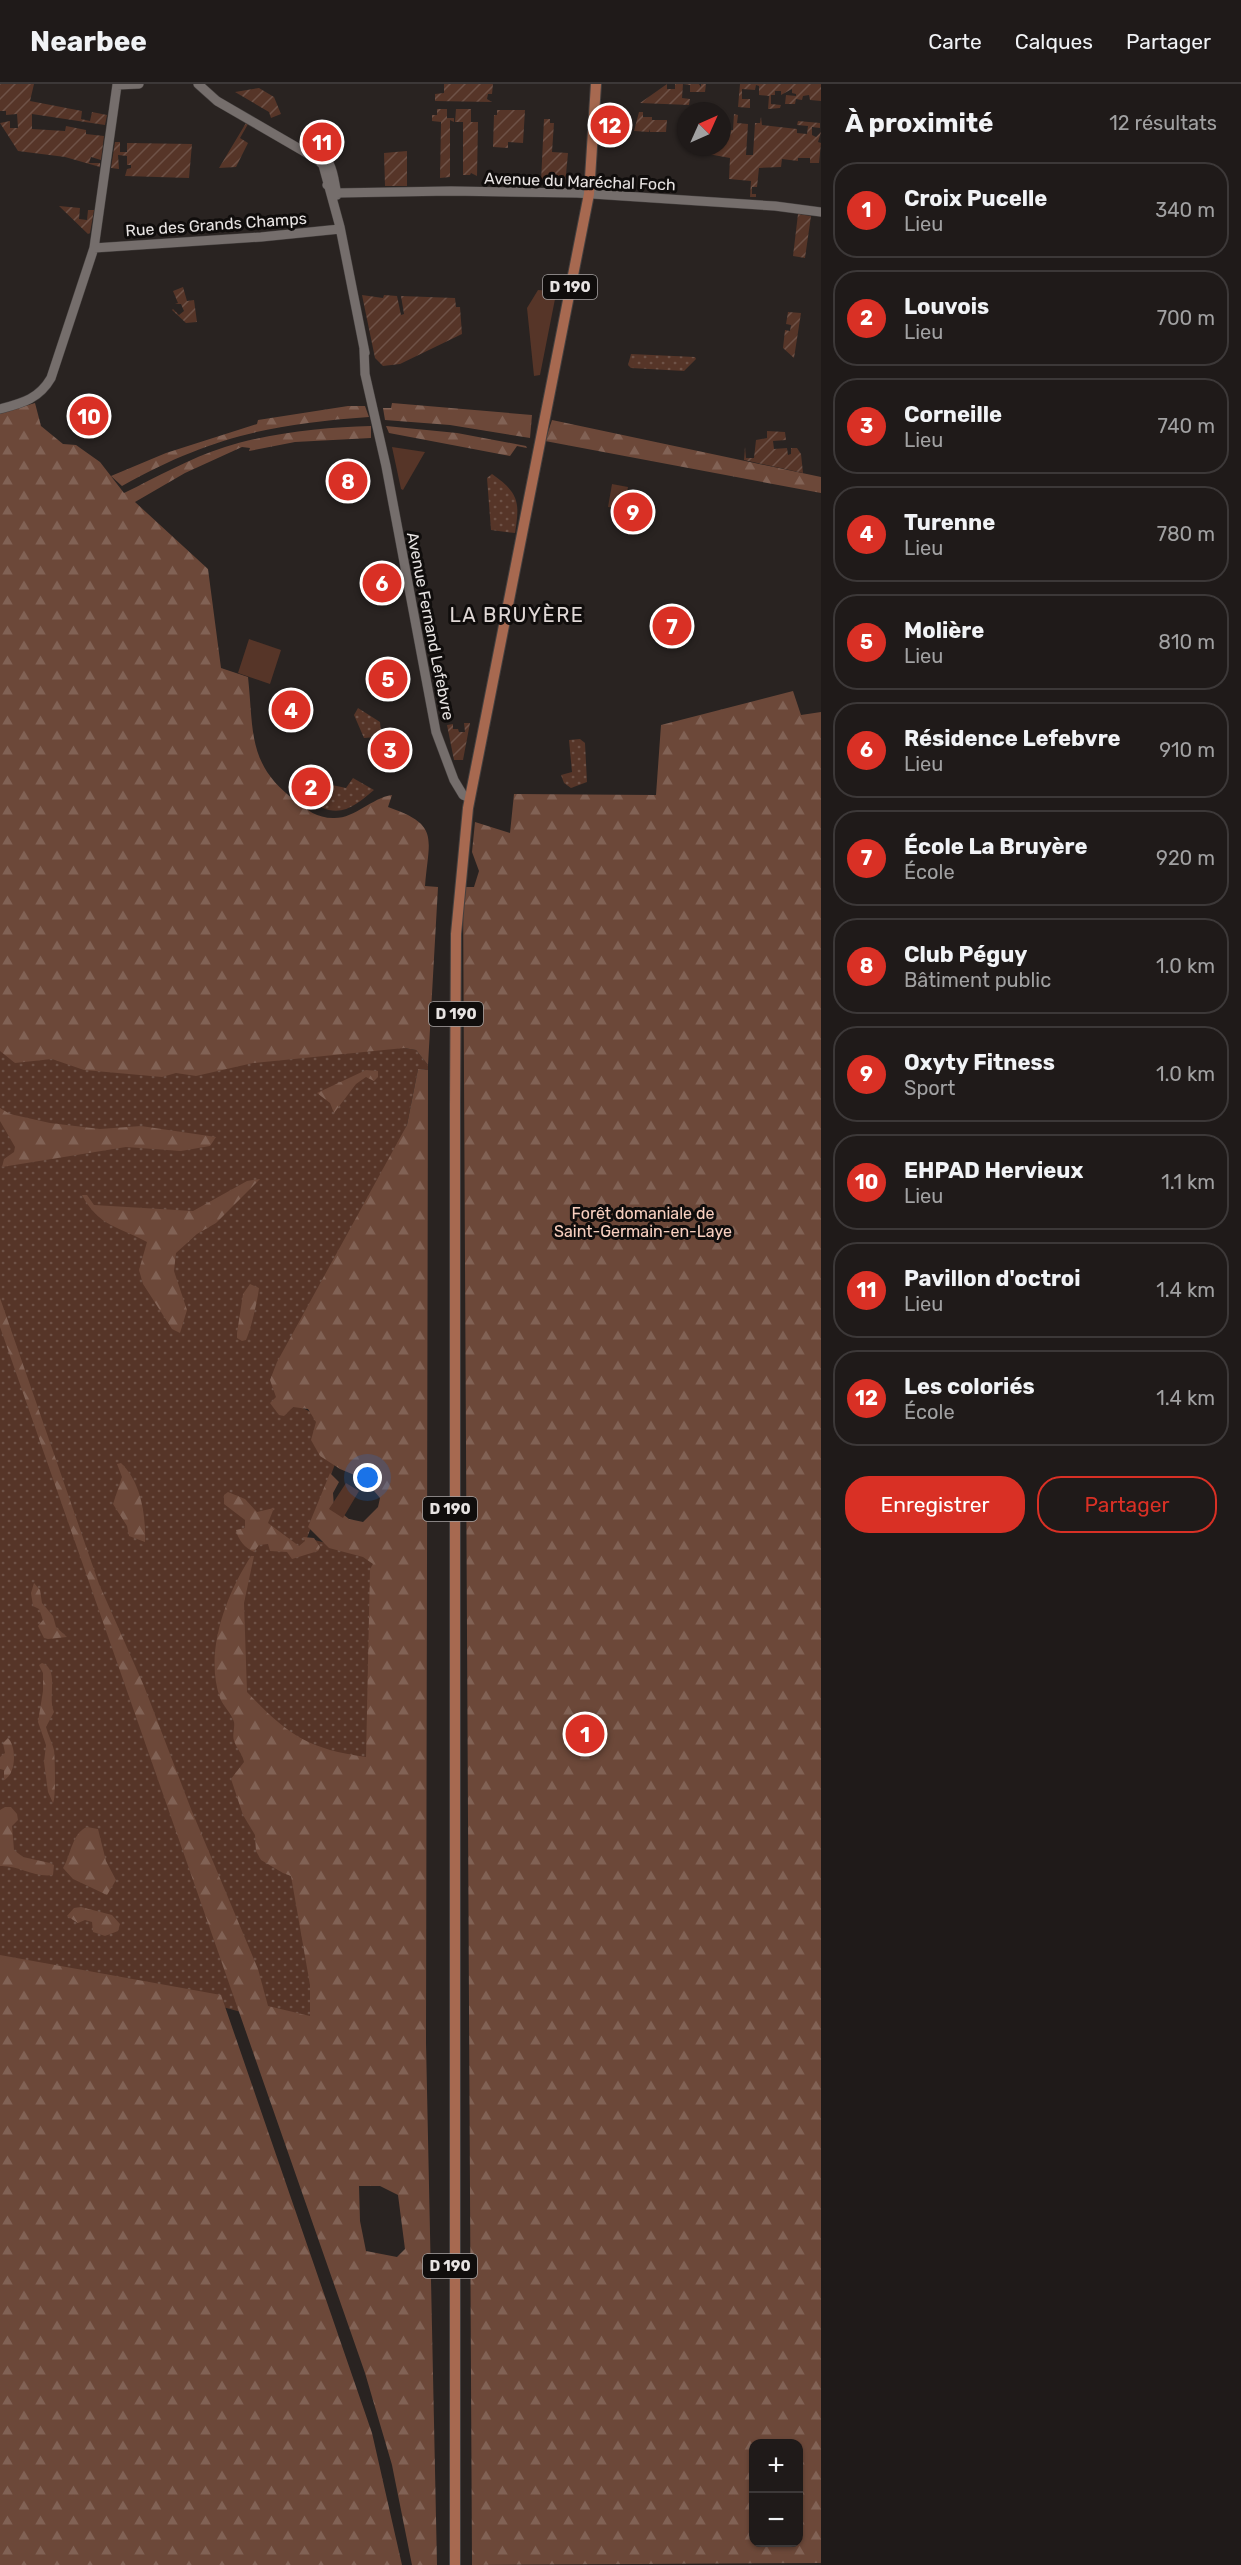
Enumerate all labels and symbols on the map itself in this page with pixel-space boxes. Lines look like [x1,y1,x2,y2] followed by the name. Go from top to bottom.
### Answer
[590,102,630,147] pin: 12
[677,102,731,156] north arrow
[302,120,342,164] pin: 11
[484,169,676,194] street label: Avenue du Maréchal Foch
[125,209,307,240] street label: Rue des Grands Champs
[543,275,597,299] road number: D 190
[70,394,109,438] pin: 10
[328,458,368,504] pin: 8
[614,490,652,534] pin: 9
[403,530,458,722] street label: Avenue Fernand Lefebvre
[362,560,401,606] pin: 6
[450,603,584,627] district label: LA BRUYÈRE
[652,604,692,648] pin: 7
[368,656,408,702] pin: 5
[272,688,310,732] pin: 4
[370,728,410,772] pin: 3
[292,764,330,810] pin: 2
[429,1002,483,1026] road number: D 190
[554,1204,732,1241] park label: Forêt domaniale de Saint-Germain-en-Laye
[353,1463,382,1492] your location
[423,1497,477,1521] road number: D 190
[566,1712,604,1756] pin: 1
[423,2254,477,2278] road number: D 190

